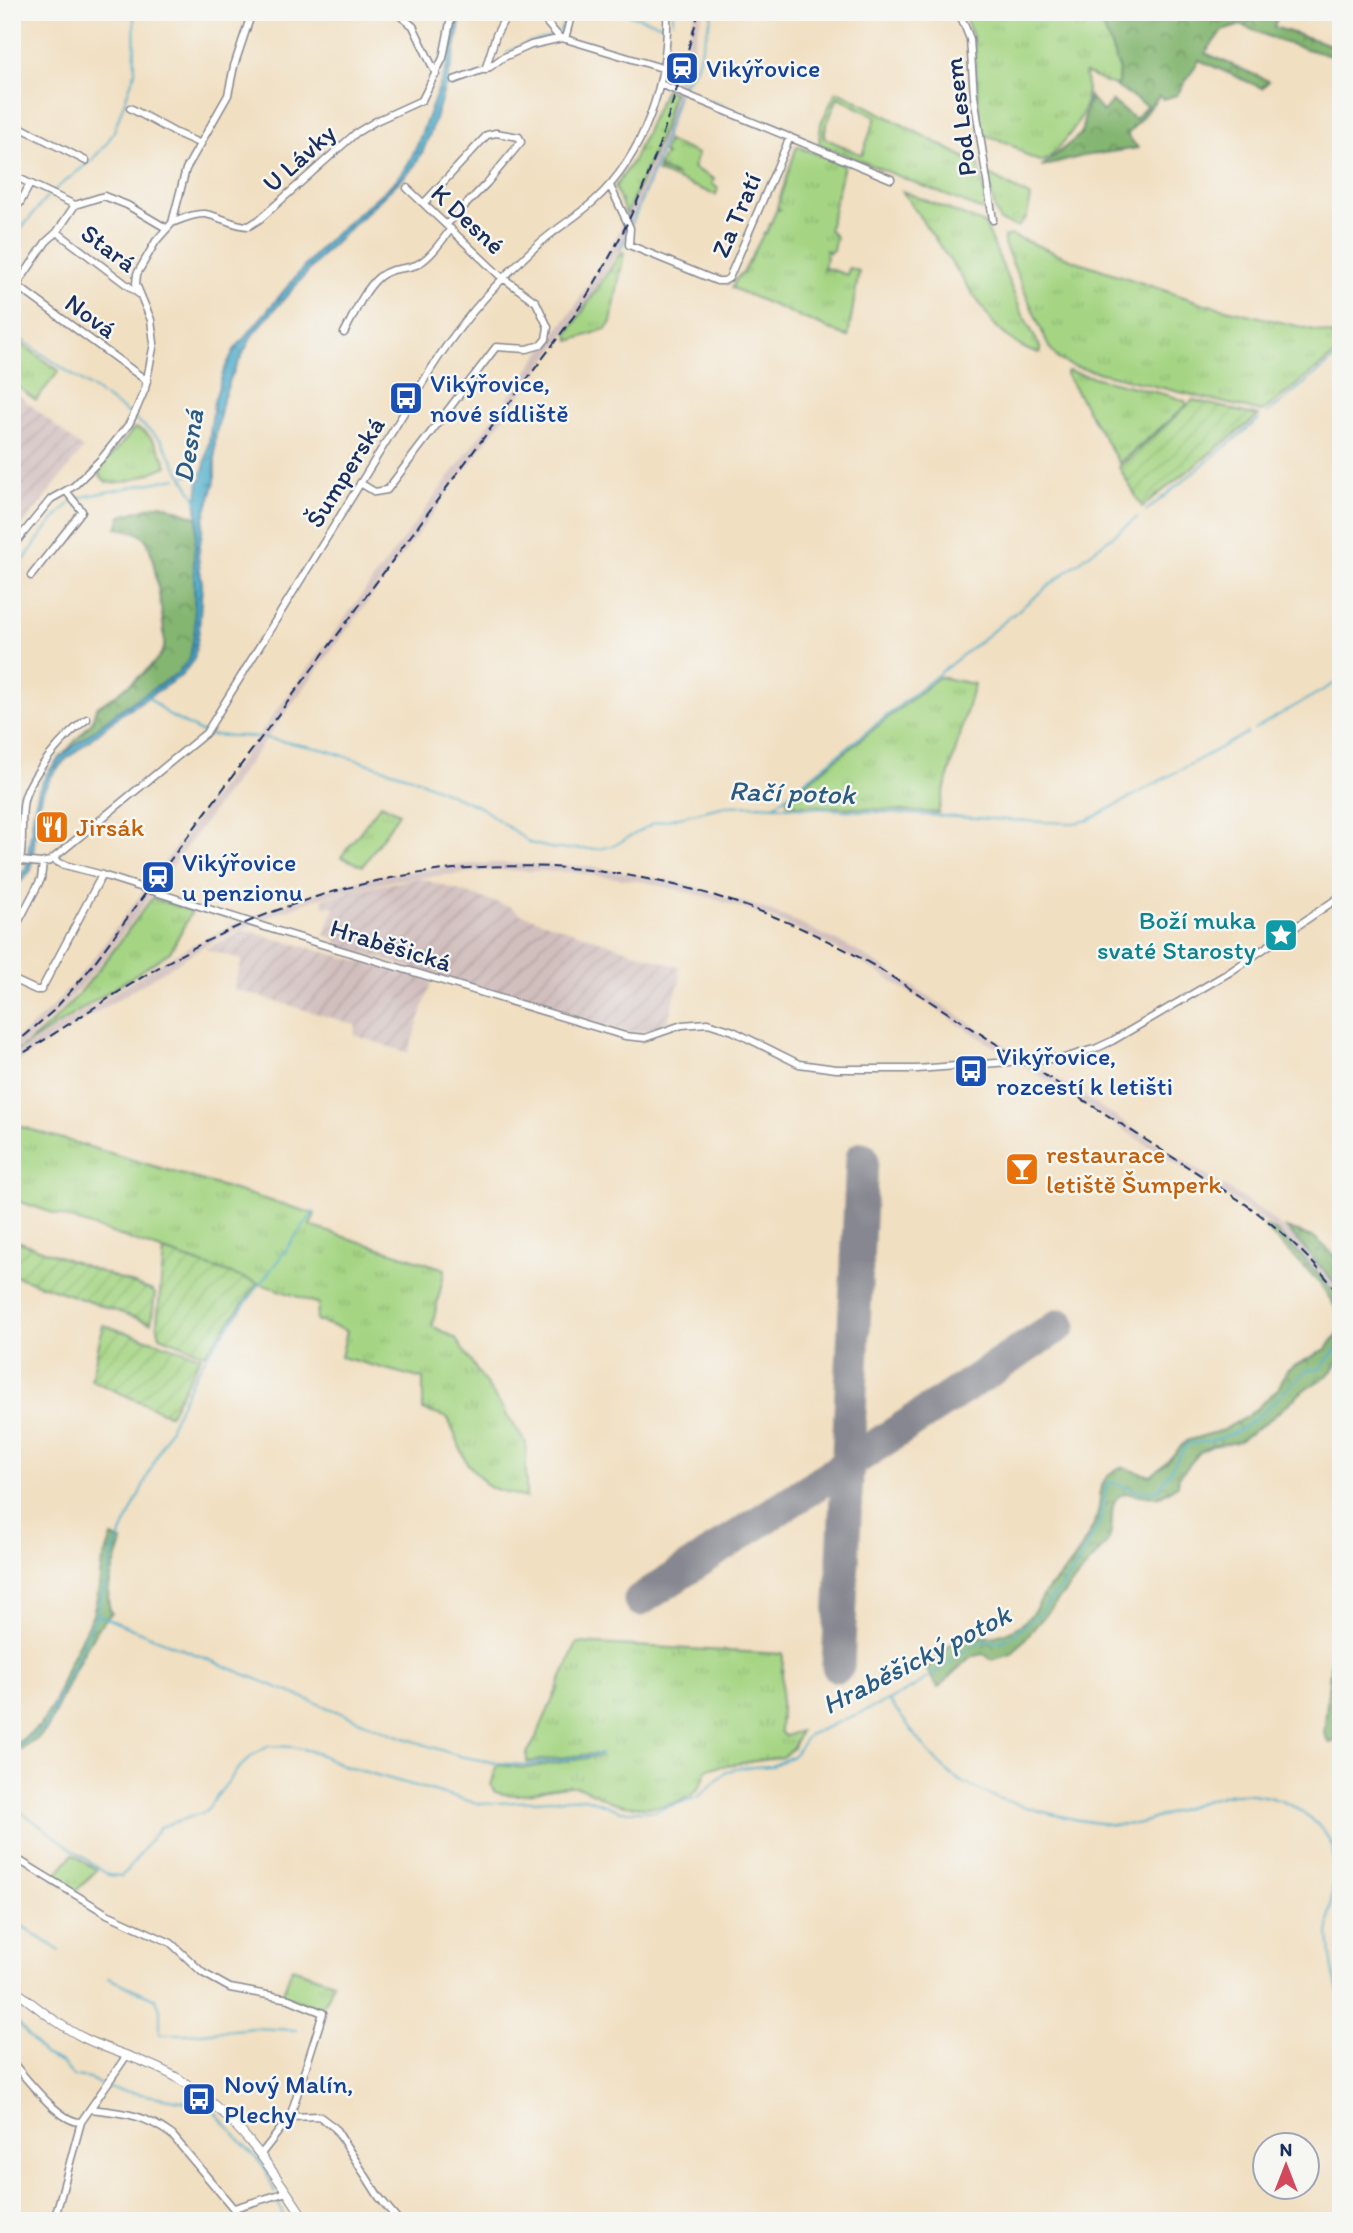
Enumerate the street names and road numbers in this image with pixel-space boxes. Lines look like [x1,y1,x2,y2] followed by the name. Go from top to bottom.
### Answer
[937,56,983,178] street label: Pod Lesem
[256,117,342,199] street label: U Lávky
[704,168,768,262] street label: Za Tratí
[424,177,512,261] street label: K Desné
[75,217,143,279] street label: Stará
[59,287,124,346] street label: Nová
[298,410,392,533] street label: Šumperská
[326,911,456,979] street label: Hraběšická

